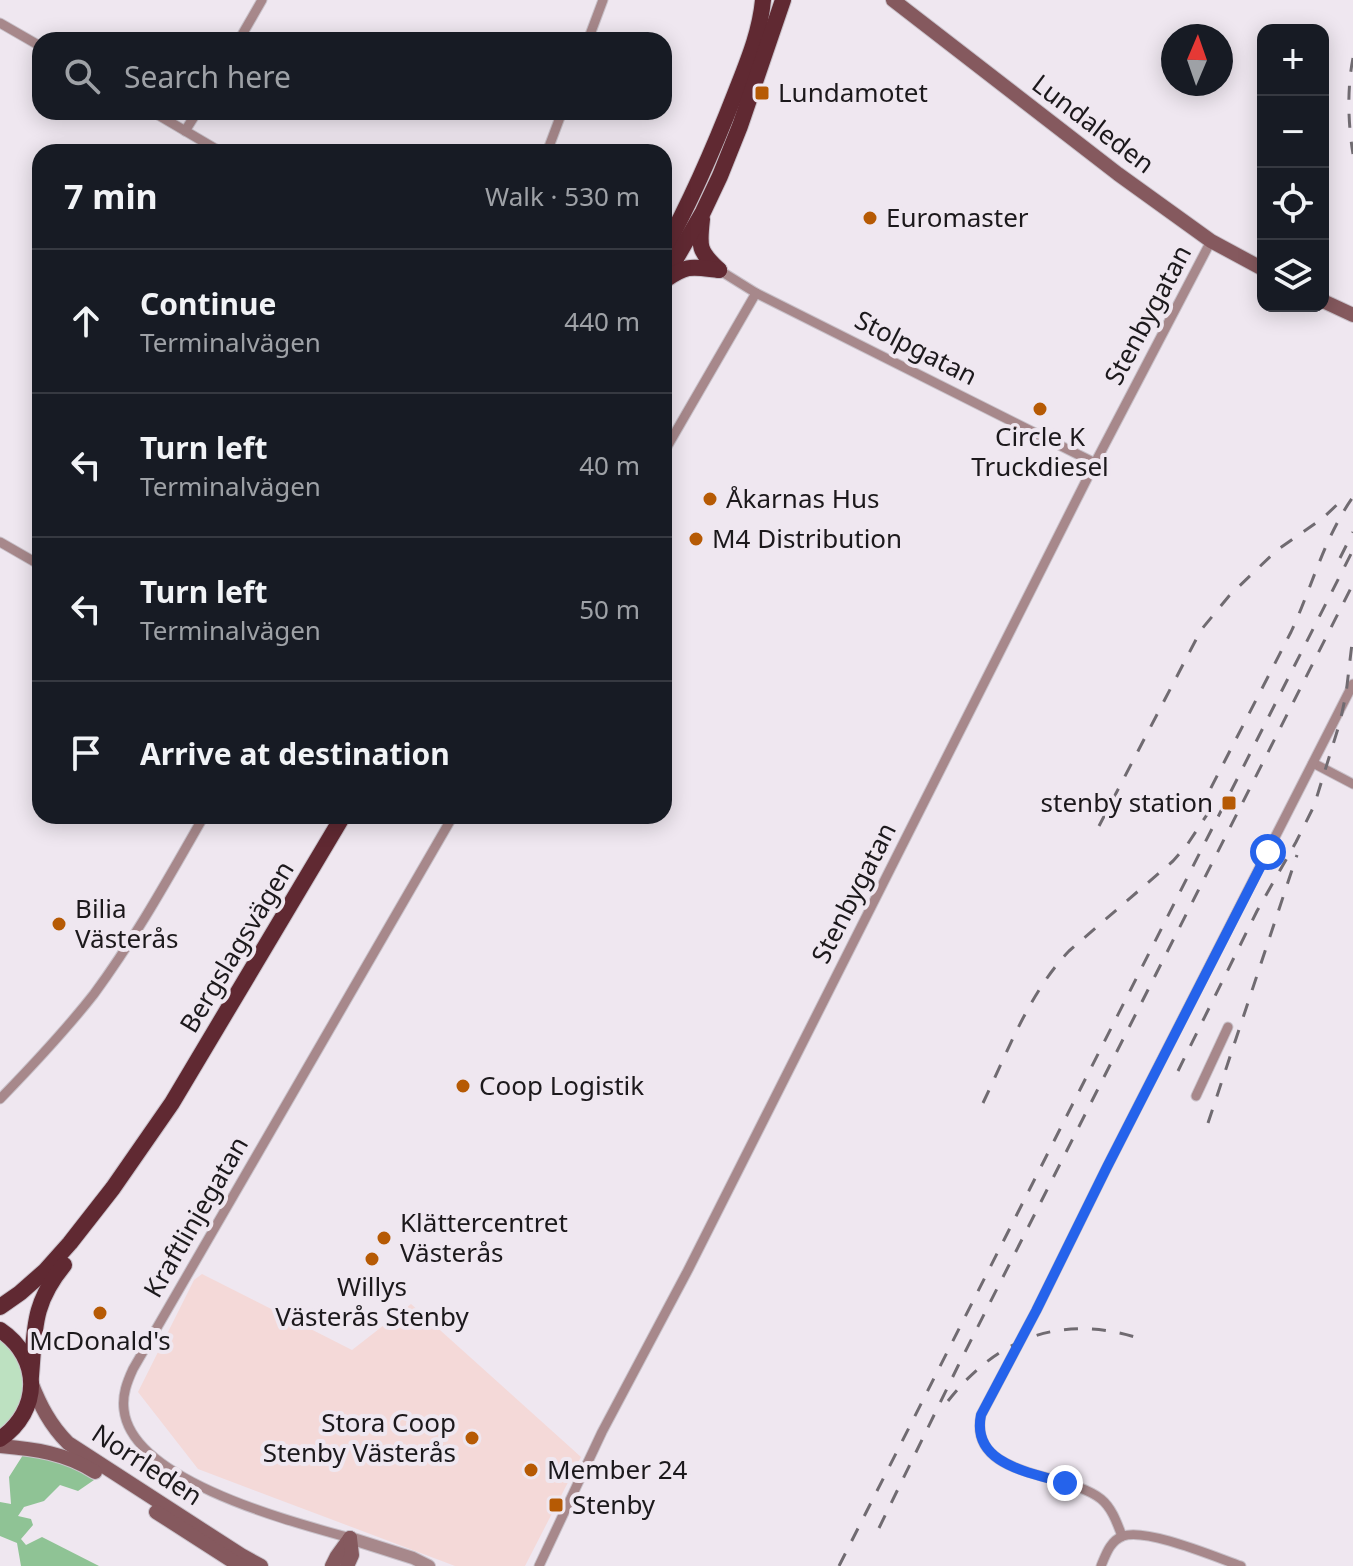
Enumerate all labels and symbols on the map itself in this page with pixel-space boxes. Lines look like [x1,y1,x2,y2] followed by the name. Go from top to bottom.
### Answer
[1161,24,1233,96] north arrow
[1025,65,1162,181] street label: Lundaleden
[778,74,928,110] place label: Lundamotet
[753,84,771,102] marker: Lundamotet
[886,199,1029,235] place label: Euromaster
[861,209,879,227] marker: Euromaster
[1095,238,1199,391] street label: Stenbygatan
[849,301,984,393] street label: Stolpgatan
[1031,400,1049,418] marker: Circle K Truckdiesel
[971,418,1109,484] place label: Circle K Truckdiesel
[726,480,879,516] place label: Åkarnas Hus
[701,490,719,508] marker: Åkarnas Hus
[712,520,902,556] place label: M4 Distribution
[687,530,705,548] marker: M4 Distribution
[1041,784,1213,820] place label: stenby station
[1220,794,1238,812] marker: stenby station
[802,816,904,969] street label: Stenbygatan
[1250,834,1286,870] route start
[171,854,302,1039] street label: Bergslagsvägen
[75,890,178,956] place label: Bilia Västerås
[50,915,68,933] marker: Bilia Västerås
[479,1067,644,1103] place label: Coop Logistik
[454,1077,472,1095] marker: Coop Logistik
[134,1129,256,1304] street label: Kraftlinjegatan
[400,1204,568,1270] place label: Klättercentret Västerås
[375,1229,393,1247] marker: Klättercentret Västerås
[363,1250,381,1268] marker: Willys Västerås Stenby
[275,1268,469,1334] place label: Willys Västerås Stenby
[91,1304,109,1322] marker: McDonald's
[29,1322,171,1358] place label: McDonald's
[263,1404,456,1470] place label: Stora Coop Stenby Västerås
[85,1415,210,1513] street label: Norrleden
[463,1429,481,1447] marker: Stora Coop Stenby Västerås
[547,1451,688,1487] place label: Member 24
[522,1461,540,1479] marker: Member 24
[1047,1465,1083,1501] route end
[572,1486,656,1522] place label: Stenby
[547,1496,565,1514] marker: Stenby

